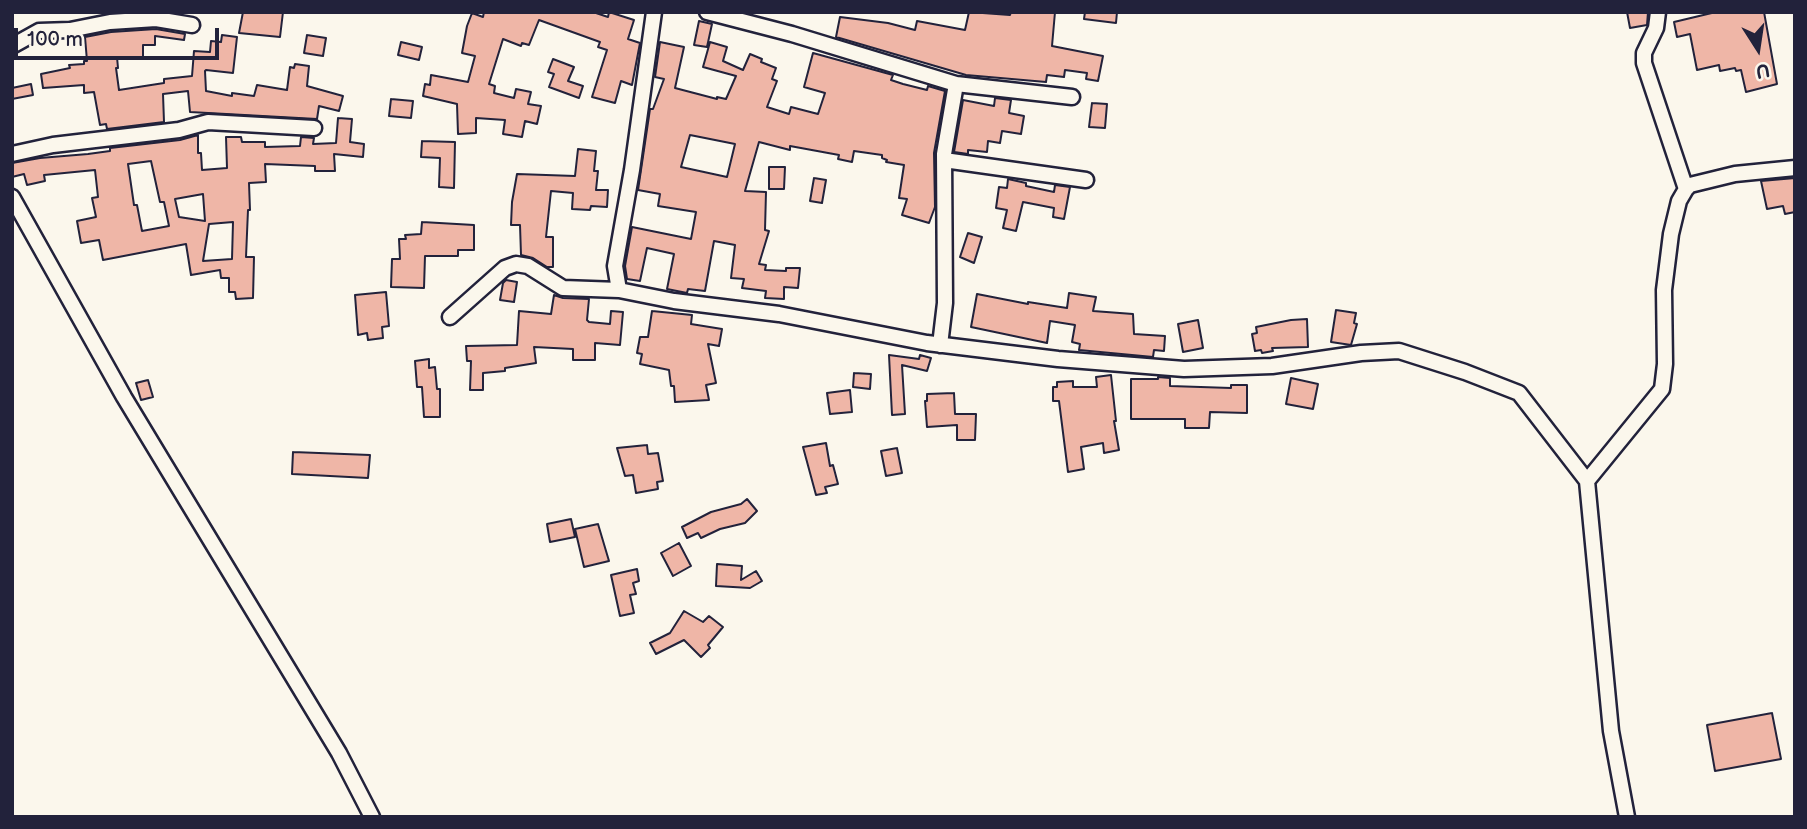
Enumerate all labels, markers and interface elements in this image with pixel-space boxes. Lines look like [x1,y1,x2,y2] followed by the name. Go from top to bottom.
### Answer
[18,14,222,58] scale bar
[1723,14,1793,84] north arrow
[27,27,83,52] text: 100 m
[1753,57,1771,83] text: U

